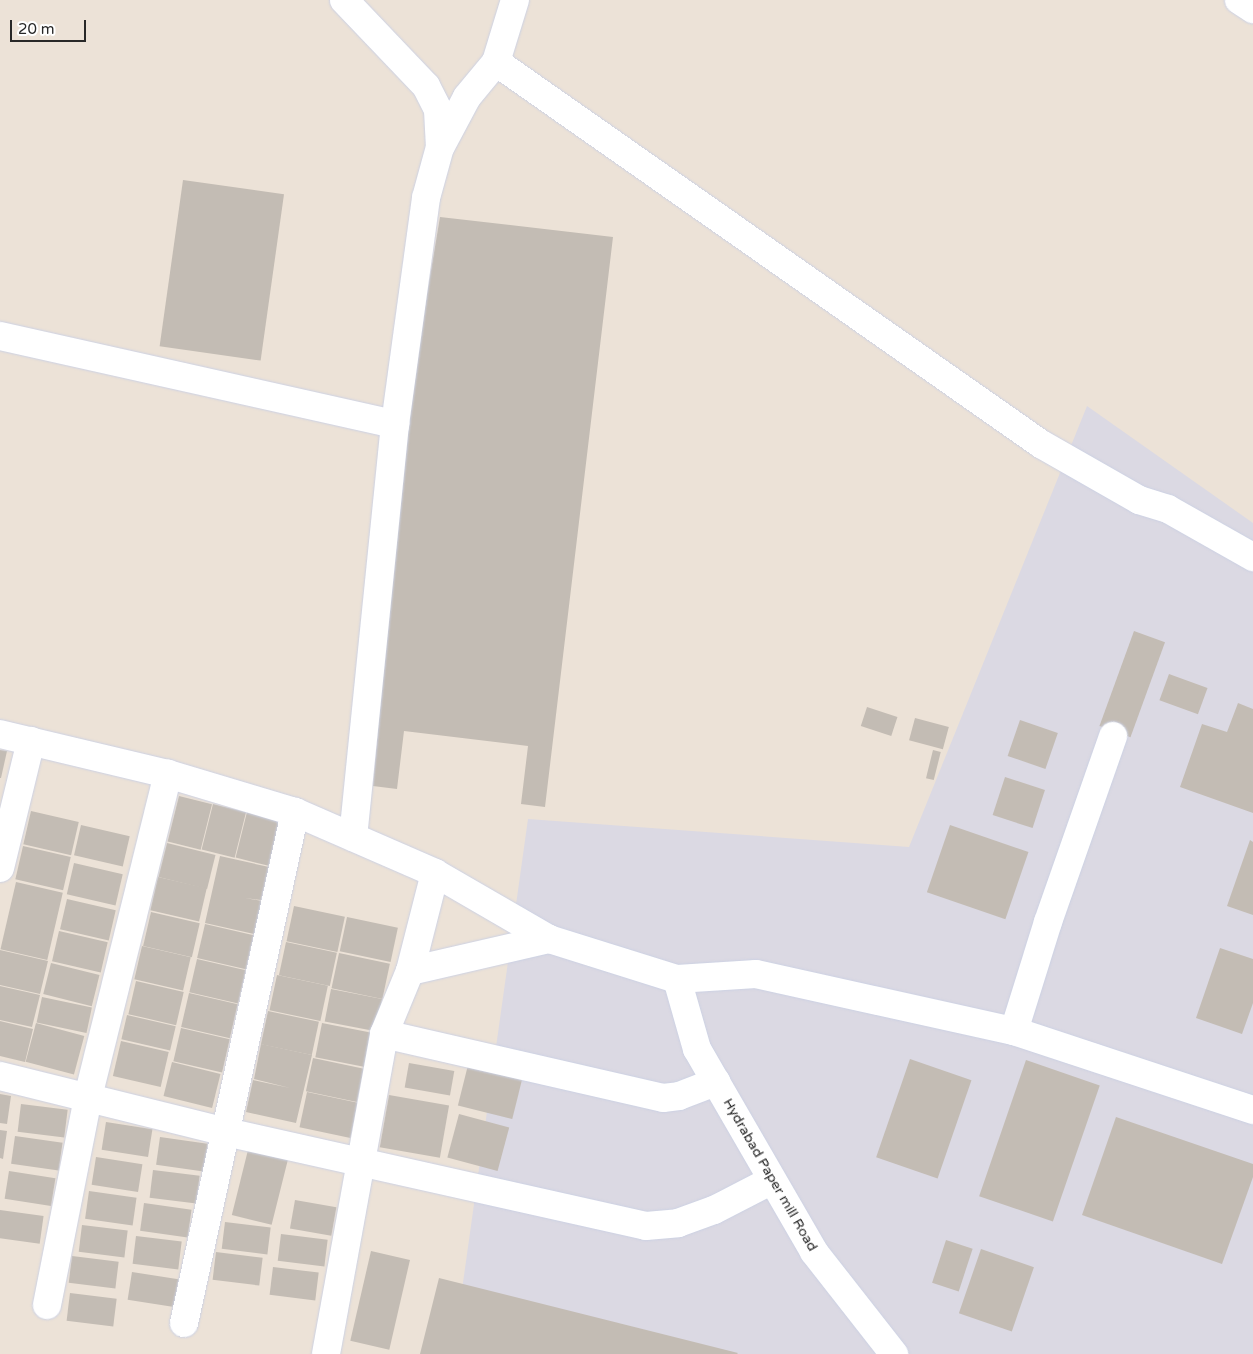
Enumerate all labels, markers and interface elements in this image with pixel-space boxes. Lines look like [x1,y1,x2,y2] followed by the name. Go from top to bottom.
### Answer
[12,10,89,42] scale bar
[18,20,55,38] text: 20 m
[719,1095,821,1255] street label: Hydrabad Paper mill Road

